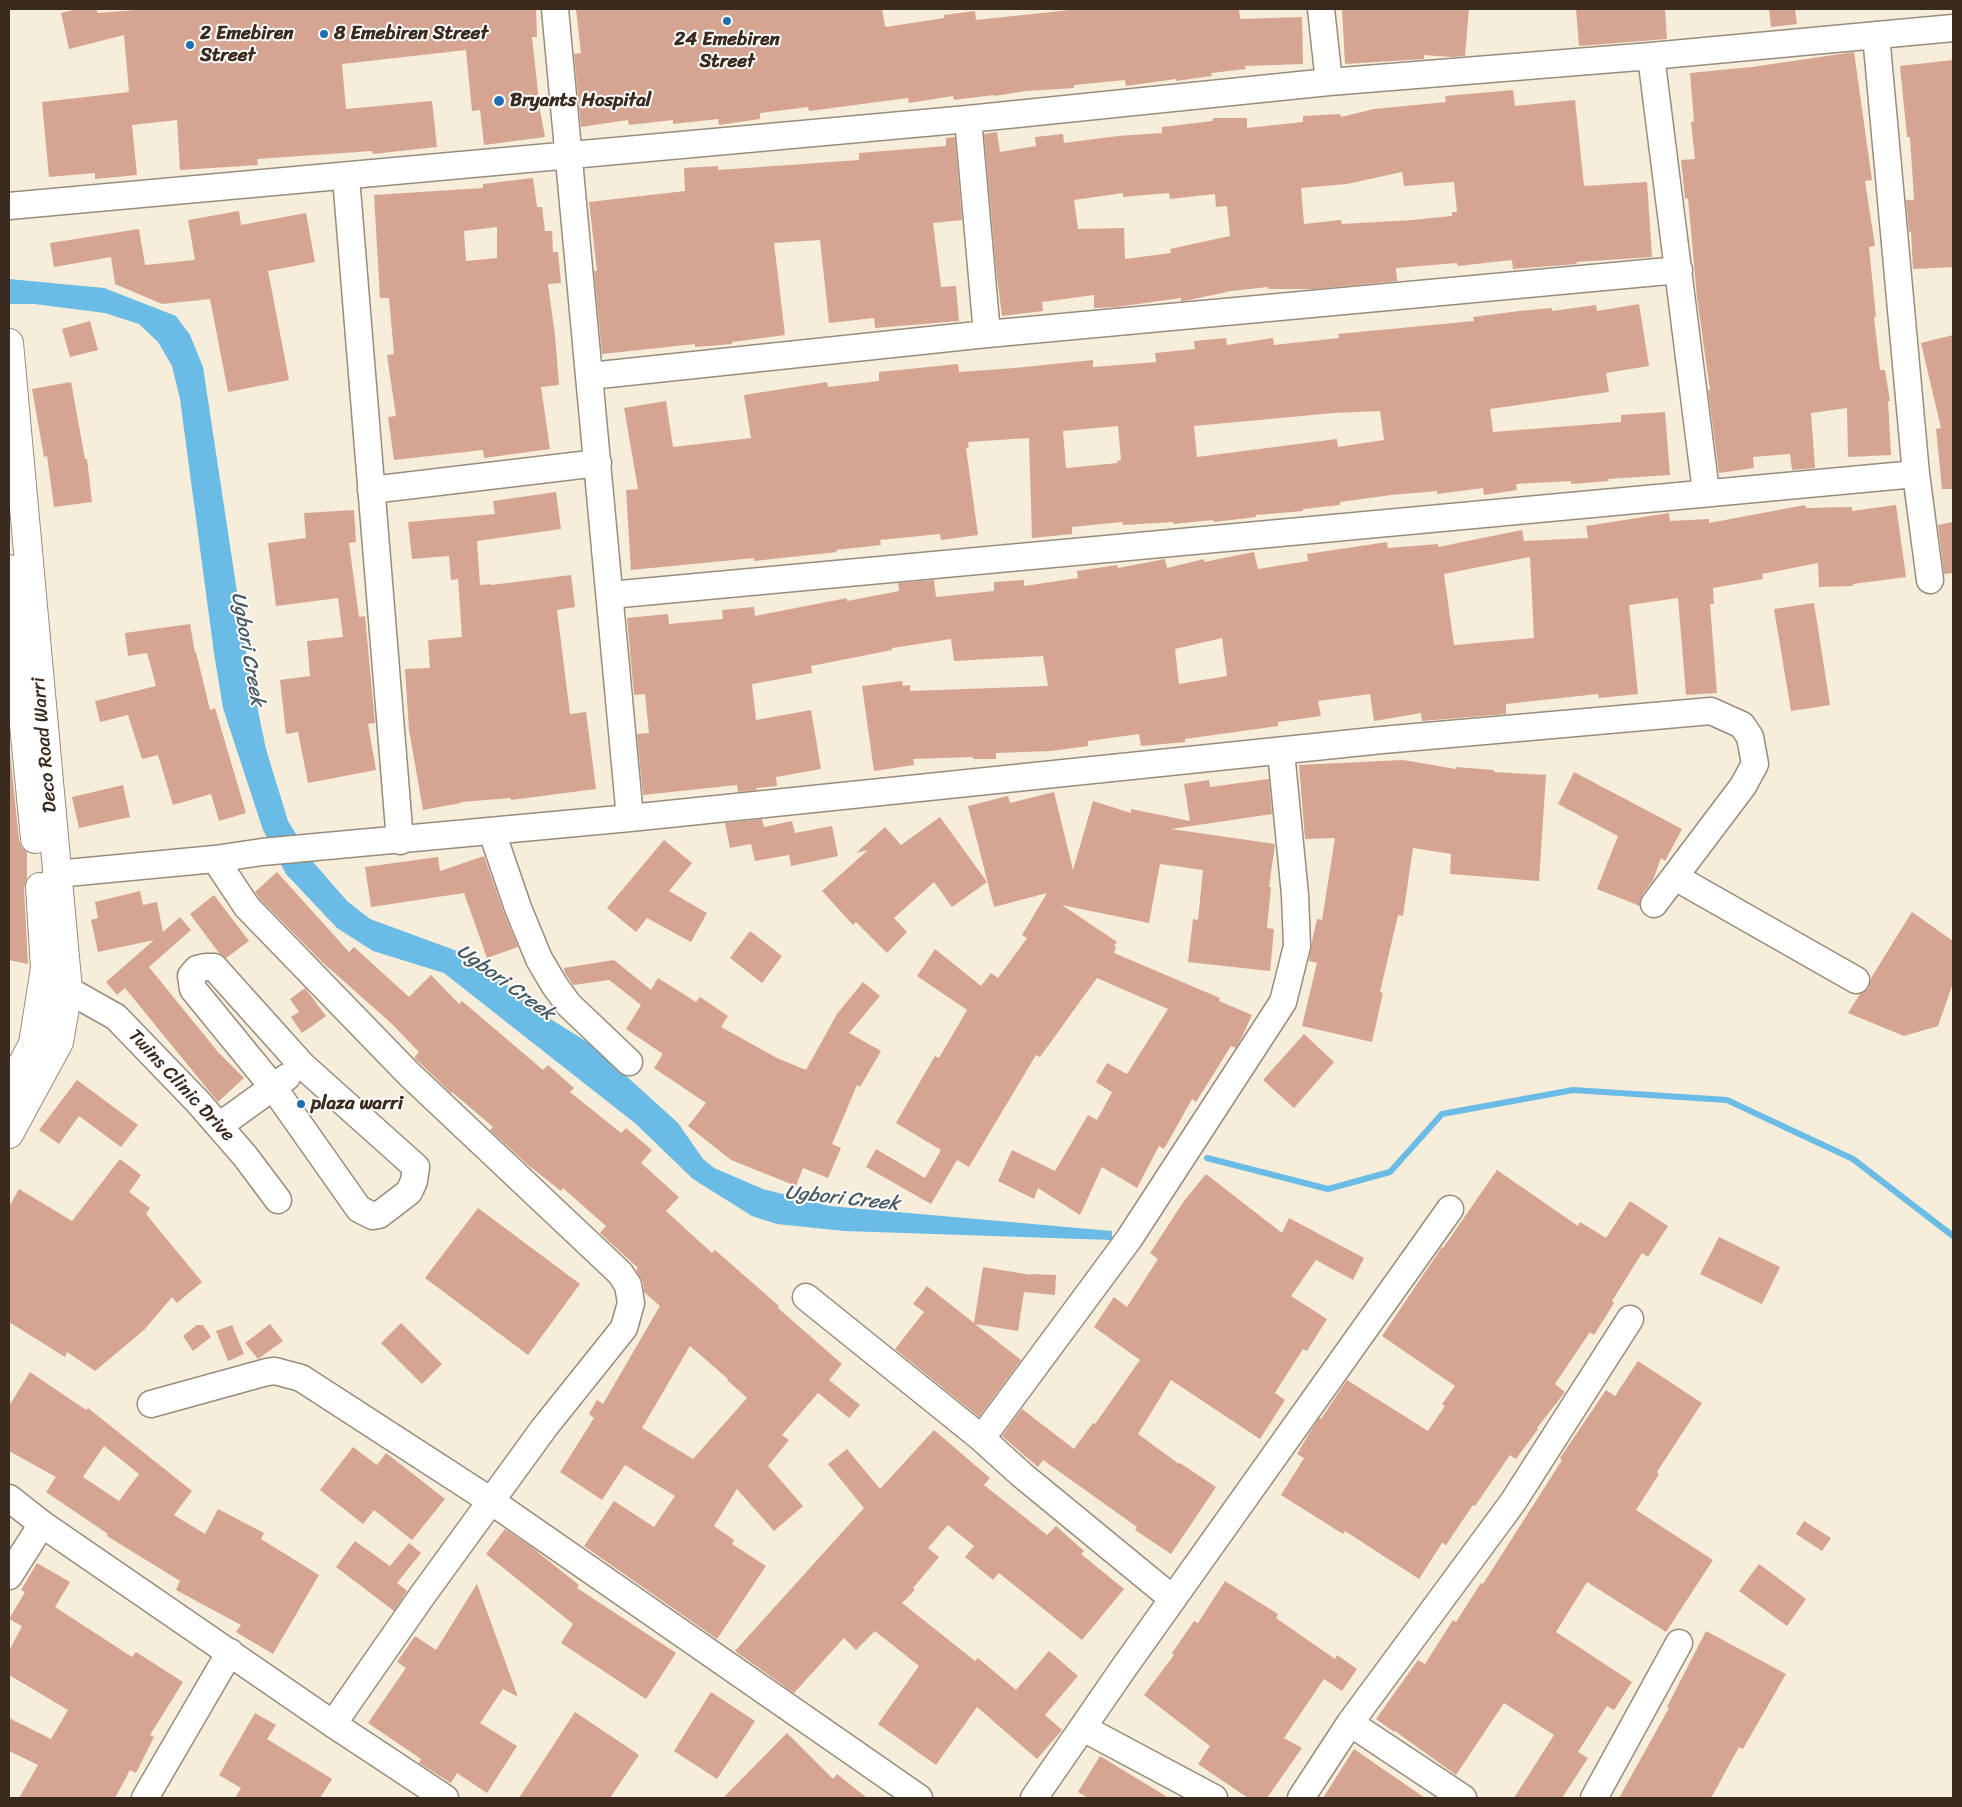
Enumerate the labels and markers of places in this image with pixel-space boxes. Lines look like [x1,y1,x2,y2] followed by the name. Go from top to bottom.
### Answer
[721,15,733,27] marker: 24 Emebiren Street
[200,23,293,67] place label: 2 Emebiren Street
[334,23,488,45] place label: 8 Emebiren Street
[318,28,330,40] marker: 8 Emebiren Street
[674,29,780,73] place label: 24 Emebiren Street
[184,39,196,51] marker: 2 Emebiren Street
[510,90,651,112] place label: Bryants Hospital
[492,94,506,108] marker: Bryants Hospital
[311,1093,403,1115] place label: plaza warri
[295,1098,307,1110] marker: plaza warri

